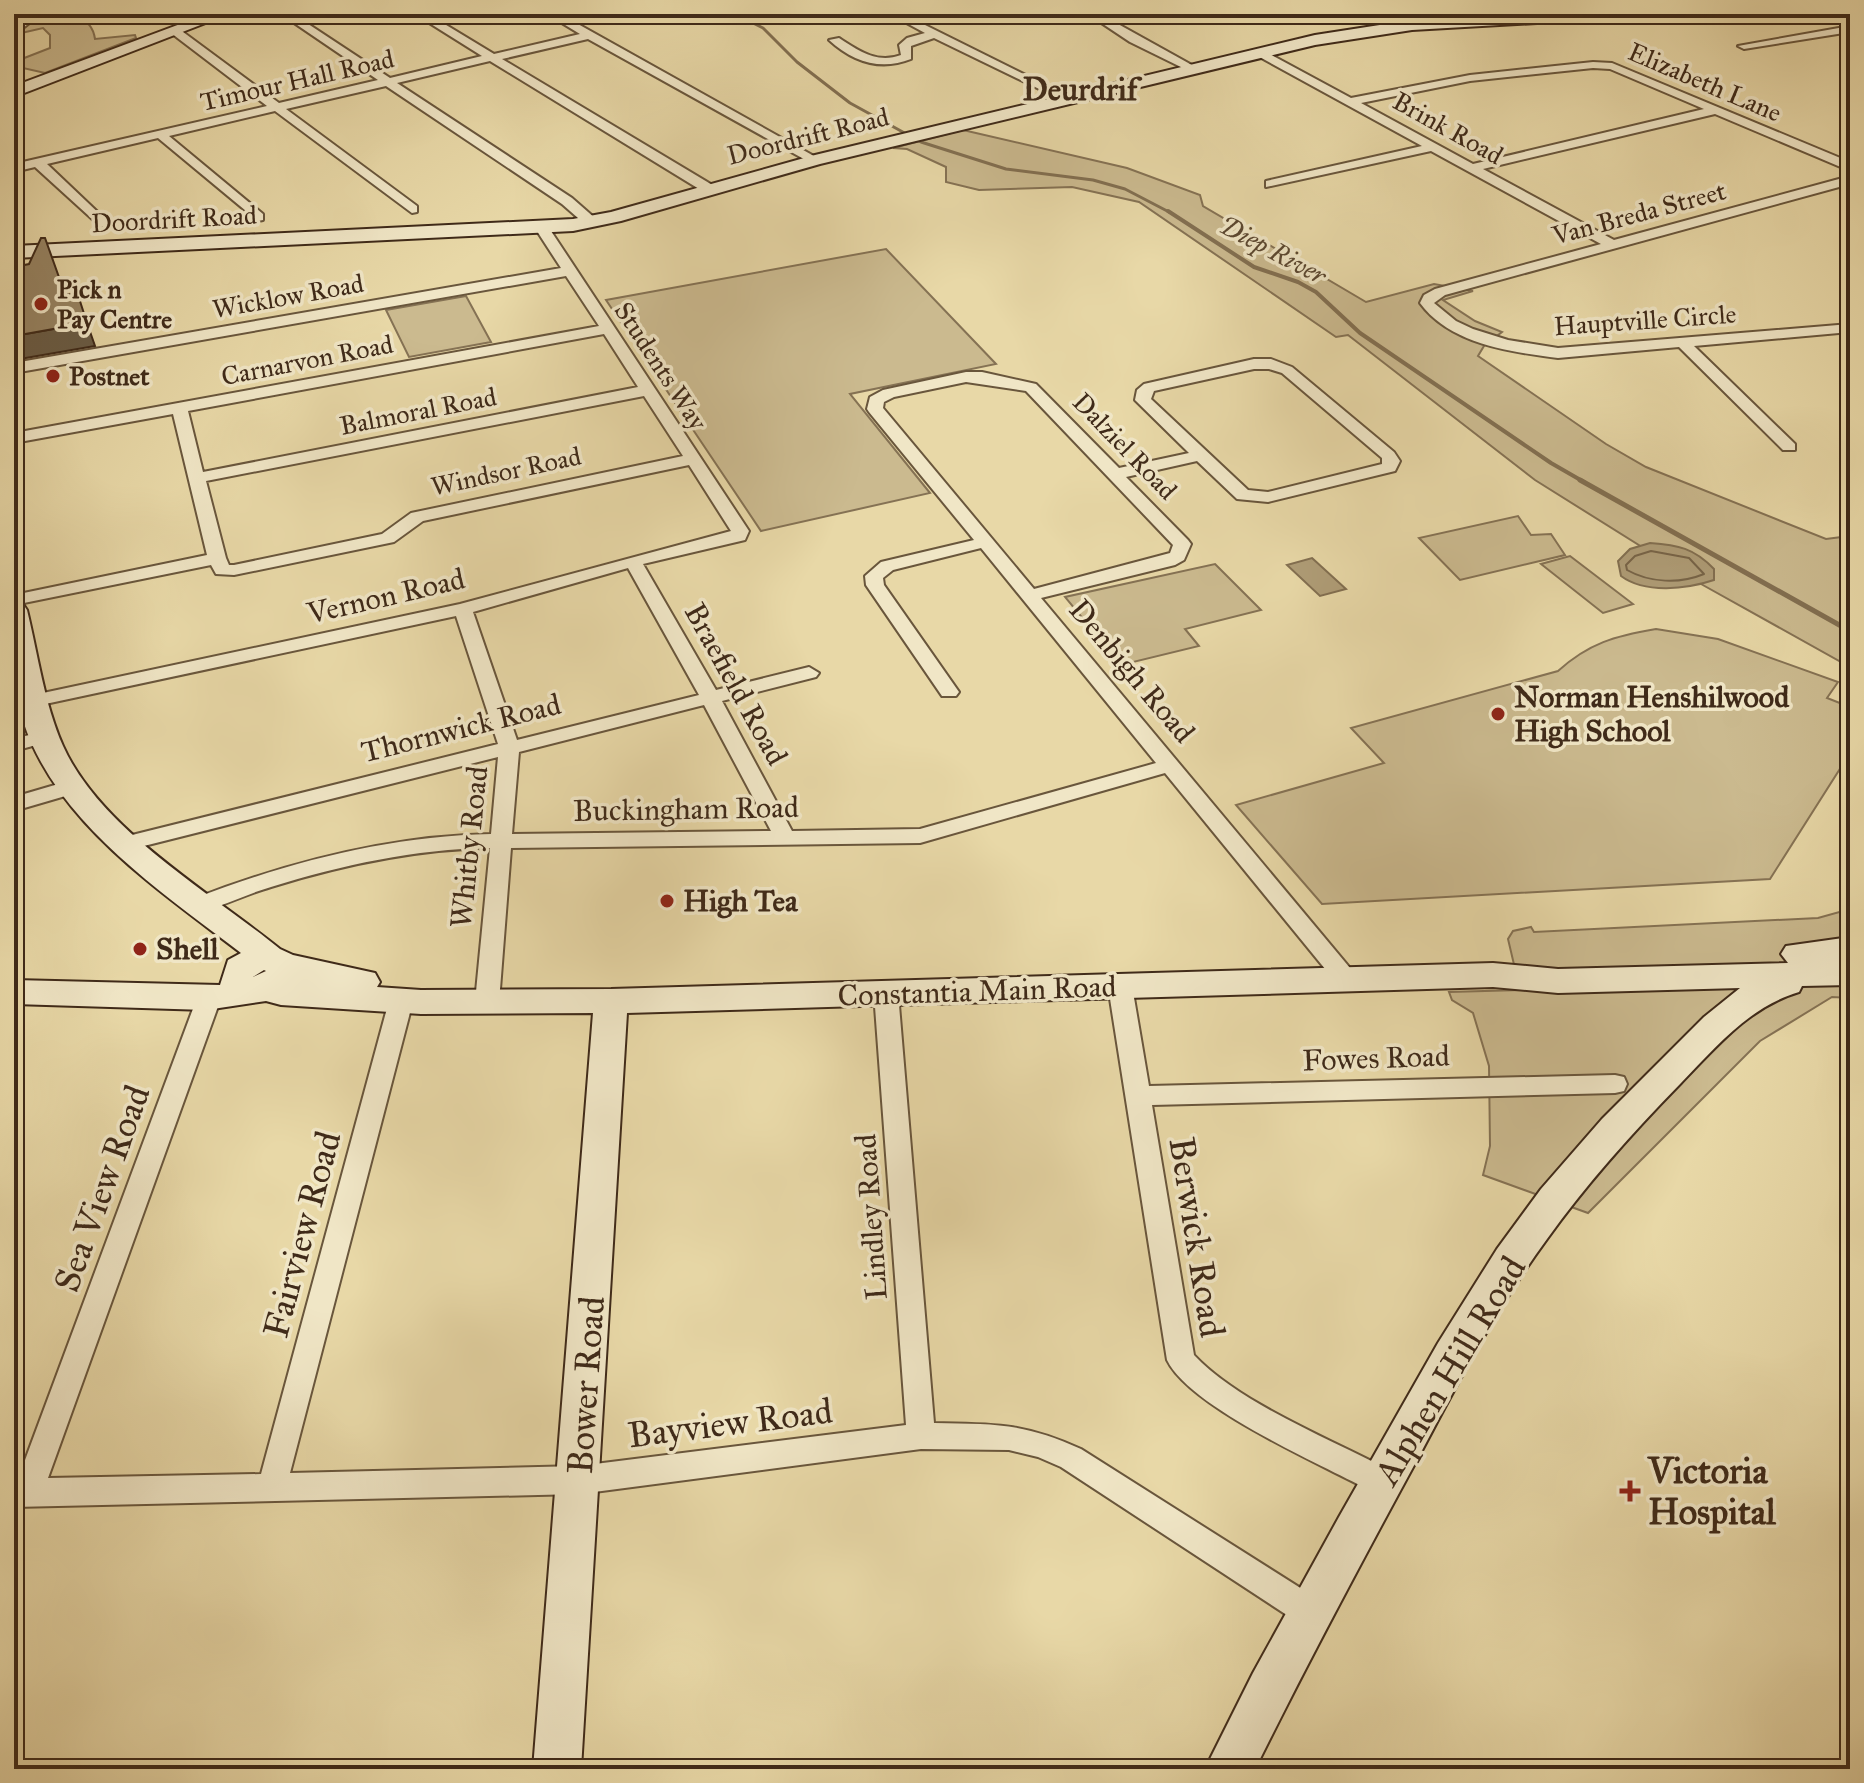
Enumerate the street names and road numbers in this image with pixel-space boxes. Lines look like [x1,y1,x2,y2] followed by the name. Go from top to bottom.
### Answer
[1623,35,1787,129] street label: Elizabeth Lane
[197,42,397,118] street label: Timour Hall Road
[1387,85,1509,171] street label: Brink Road
[724,100,892,172] street label: Doordrift Road
[1548,174,1729,252] street label: Van Breda Street
[90,199,258,239] street label: Doordrift Road
[210,267,366,325] street label: Wicklow Road
[608,296,715,437] street label: Students Way
[1553,298,1738,342] street label: Hauptville Circle
[218,328,396,392] street label: Carnarvon Road
[337,380,499,442] street label: Balmoral Road
[1066,386,1184,506] street label: Dalziel Road
[428,440,584,502] street label: Windsor Road
[303,560,468,632] street label: Vernon Road
[1062,592,1202,750] street label: Denbigh Road
[677,597,795,771] street label: Braefield Road
[358,686,564,770] street label: Thornwick Road
[443,764,495,930] street label: Whitby Road
[573,789,799,829] street label: Buckingham Road
[837,968,1117,1014] street label: Constantia Main Road
[1302,1037,1450,1079] street label: Fowes Road
[44,1079,160,1298] street label: Sea View Road
[253,1126,351,1342] street label: Fairview Road
[847,1133,895,1301] street label: Lindley Road
[1159,1134,1235,1340] street label: Berwick Road
[1363,1248,1535,1495] street label: Alphen Hill Road
[558,1295,614,1476] street label: Bower Road
[625,1389,835,1457] street label: Bayview Road

